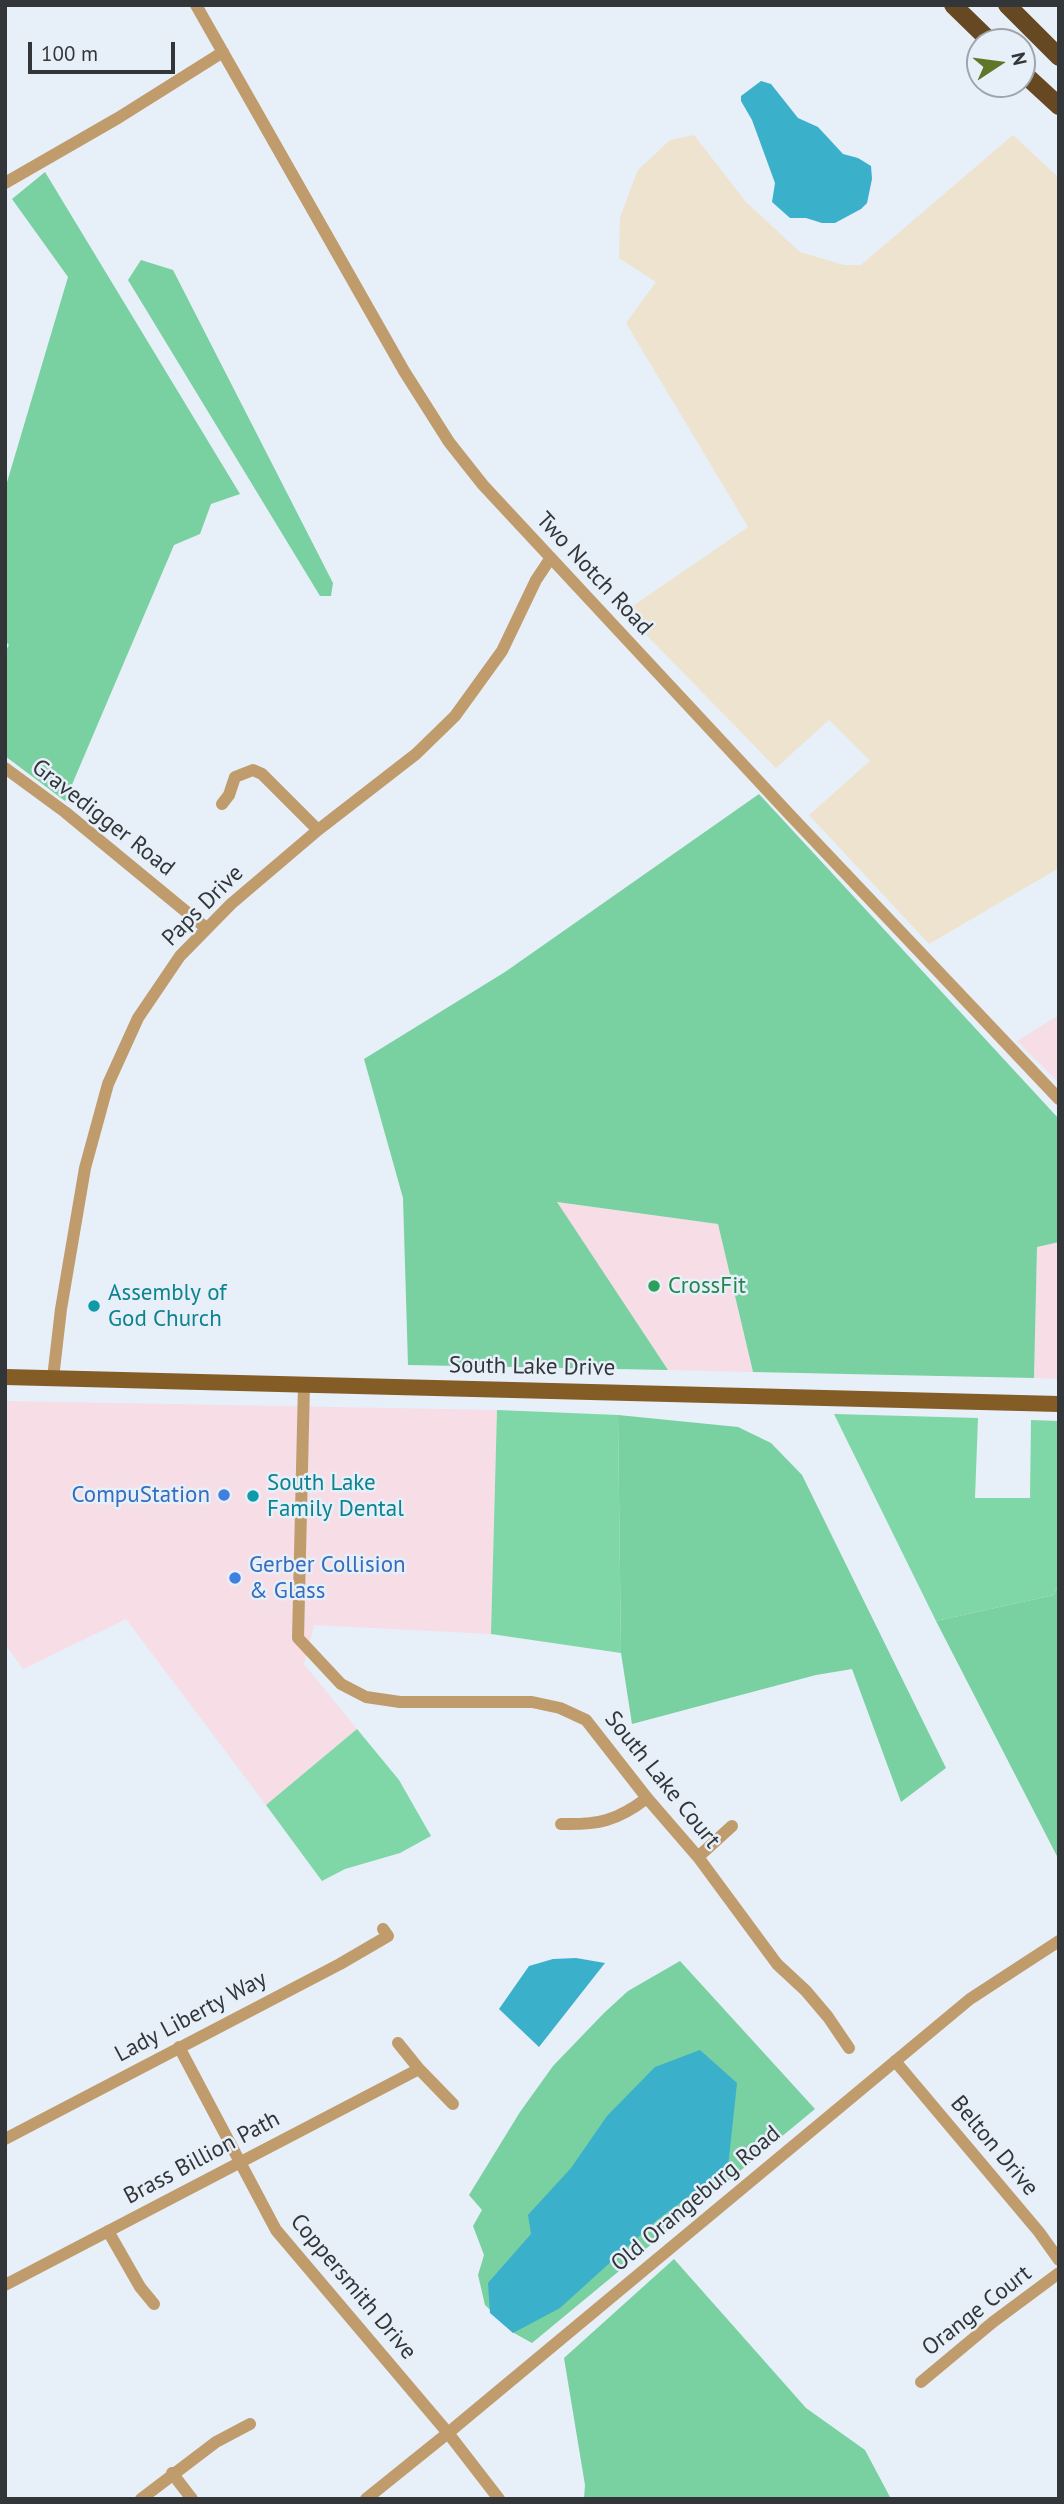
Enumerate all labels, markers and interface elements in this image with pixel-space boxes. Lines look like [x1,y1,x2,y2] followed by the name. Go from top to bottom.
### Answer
[32,28,178,72] scale bar
[966,28,1036,98] north arrow
[41,40,98,67] text: 100 m
[1006,50,1033,67] text: N
[530,507,658,641] street label: Two Notch Road
[26,754,180,882] street label: Gravedigger Road
[157,860,249,952] street label: Paps Drive
[668,1272,746,1300] place label: CrossFit
[646,1278,662,1294] marker: CrossFit
[108,1279,227,1333] place label: Assembly of God Church
[86,1298,102,1314] marker: Assembly of God Church
[449,1352,615,1382] street label: South Lake Drive
[267,1469,404,1523] place label: South Lake Family Dental
[72,1481,210,1509] place label: CompuStation
[216,1487,232,1503] marker: CompuStation
[245,1488,261,1504] marker: South Lake Family Dental
[249,1551,406,1605] place label: Gerber Collision & Glass
[227,1570,243,1586] marker: Gerber Collision & Glass
[598,1706,726,1854] street label: South Lake Court
[111,1965,271,2069] street label: Lady Liberty Way
[944,2090,1044,2202] street label: Belton Drive
[119,2105,285,2211] street label: Brass Billion Path
[606,2120,786,2278] street label: Old Orangeburg Road
[284,2209,422,2365] street label: Coppersmith Drive
[917,2260,1037,2362] street label: Orange Court

